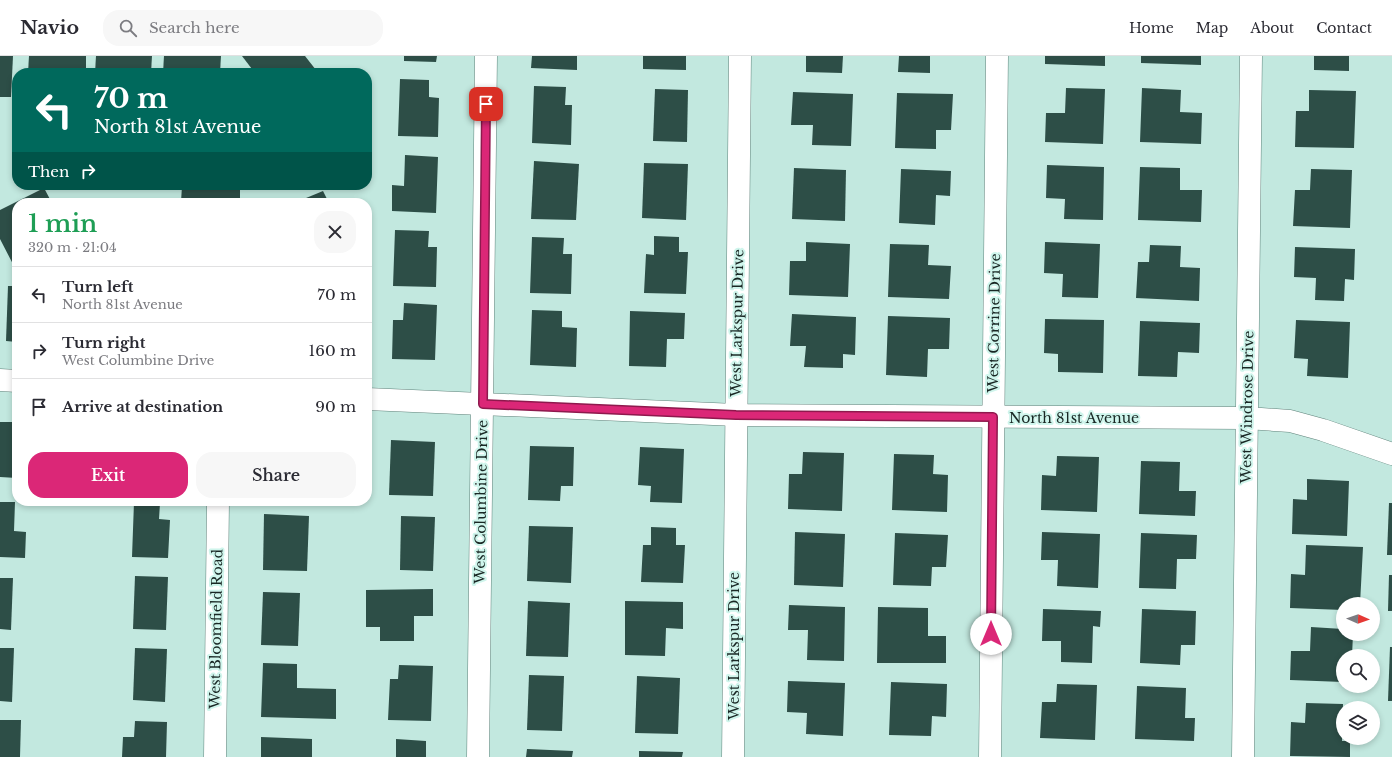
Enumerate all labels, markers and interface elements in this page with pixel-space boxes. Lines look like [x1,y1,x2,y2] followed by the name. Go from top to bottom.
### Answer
[103,10,383,46] search box
[20,16,79,39] text: Navio
[117,17,139,39] icon: search
[149,18,240,37] text: Search here
[1129,19,1174,37] text: Home
[1196,19,1228,37] text: Map
[1250,19,1294,37] text: About
[1316,19,1372,37] text: Contact
[94,81,168,116] text: 70 m
[28,84,80,136] icon: left
[469,87,503,121] pin
[475,93,497,115] icon: arrive
[94,116,261,138] text: North 81st Avenue
[77,160,99,182] icon: right
[28,162,69,181] text: Then
[28,209,97,238] text: 1 min
[314,211,356,253] button: close
[28,239,117,256] text: 320 m · 21:04
[727,249,747,398] street label: West Larkspur Drive
[984,253,1004,394] street label: West Corrine Drive
[62,277,133,296] text: Turn left
[28,284,50,306] icon: left
[317,285,356,304] text: 70 m
[62,296,183,313] text: North 81st Avenue
[1237,330,1257,485] street label: West Windrose Drive
[62,333,145,352] text: Turn right
[28,340,50,362] icon: right
[309,341,356,360] text: 160 m
[62,352,214,369] text: West Columbine Drive
[28,396,50,418] icon: arrive
[62,397,223,416] text: Arrive at destination
[315,397,356,416] text: 90 m
[1009,409,1139,427] street label: North 81st Avenue
[471,420,491,585] street label: West Columbine Drive
[28,452,188,498] button: Exit
[196,452,356,498] button: Share
[206,548,226,710] street label: West Bloomfield Road
[725,572,743,721] street label: West Larkspur Drive
[1336,597,1380,641] north arrow
[1336,597,1380,745] map controls
[970,613,1012,655] position arrow
[1336,649,1380,693] button: search
[1336,701,1380,745] button: layers

